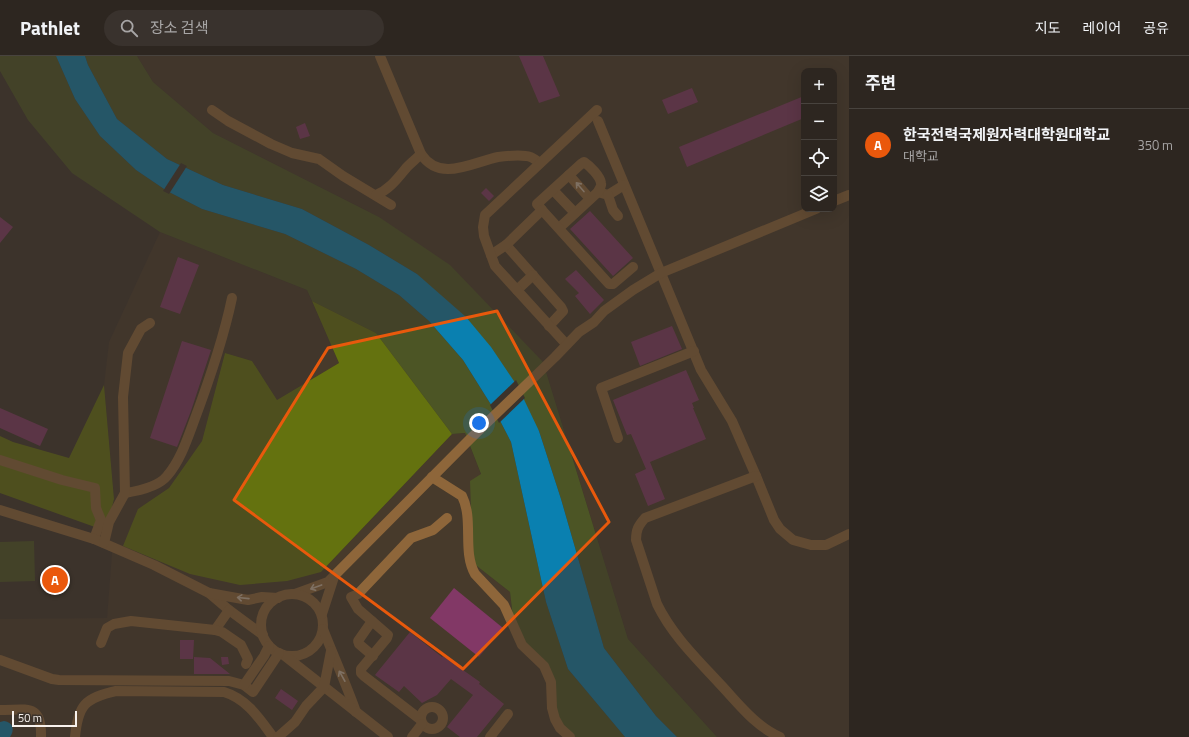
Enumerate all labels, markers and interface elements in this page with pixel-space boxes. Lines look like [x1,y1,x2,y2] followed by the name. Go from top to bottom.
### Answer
[104,10,384,46] search box
[20,13,80,42] text: Pathlet
[150,16,208,39] text: 장소 검색
[118,17,140,39] icon: search
[1035,17,1061,38] text: 지도
[1083,17,1121,38] text: 레이어
[1143,17,1169,38] text: 공유
[801,68,837,212] map controls
[801,68,837,104] button: +
[865,70,896,96] text: 주변
[801,104,837,140] button: −
[903,123,1110,146] text: 한국전력국제원자력대학원대학교
[874,135,882,155] text: A
[1137,135,1173,155] text: 350 m
[801,140,837,176] button: locate
[903,146,939,166] text: 대학교
[801,176,837,212] button: layers
[575,181,584,192] one-way arrow
[469,413,489,433] your location
[42,565,68,595] pin: A
[311,583,323,591] one-way arrow
[237,595,250,602] one-way arrow
[338,670,346,682] one-way arrow
[12,709,77,728] scale bar
[18,710,42,726] text: 50 m

